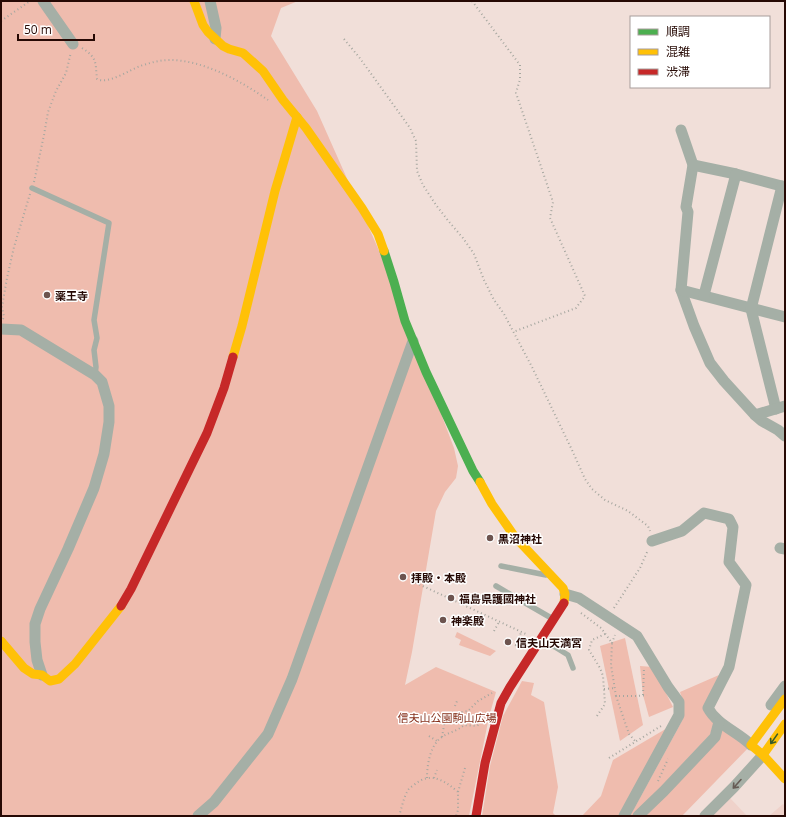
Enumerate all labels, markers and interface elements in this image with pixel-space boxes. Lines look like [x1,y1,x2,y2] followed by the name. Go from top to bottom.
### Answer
[18,16,94,42] scale bar
[630,16,770,88] legend
[24,21,52,38] text: 50 m
[666,23,690,40] text: 順調
[666,43,690,60] text: 混雑
[666,63,690,80] text: 渋滞
[55,288,88,303] place label: 薬王寺
[42,290,52,300] marker: 薬王寺
[498,531,542,546] place label: 黒沼神社
[485,533,495,543] marker: 黒沼神社
[411,570,466,585] place label: 拝殿・本殿
[398,572,408,582] marker: 拝殿・本殿
[459,591,536,606] place label: 福島県護國神社
[446,593,456,603] marker: 福島県護國神社
[451,613,484,628] place label: 神楽殿
[438,615,448,625] marker: 神楽殿
[516,635,582,650] place label: 信夫山天満宮
[503,637,513,647] marker: 信夫山天満宮
[398,710,497,725] park label: 信夫山公園駒山広場
[770,733,778,744] one-way arrow
[732,779,742,789] one-way arrow

